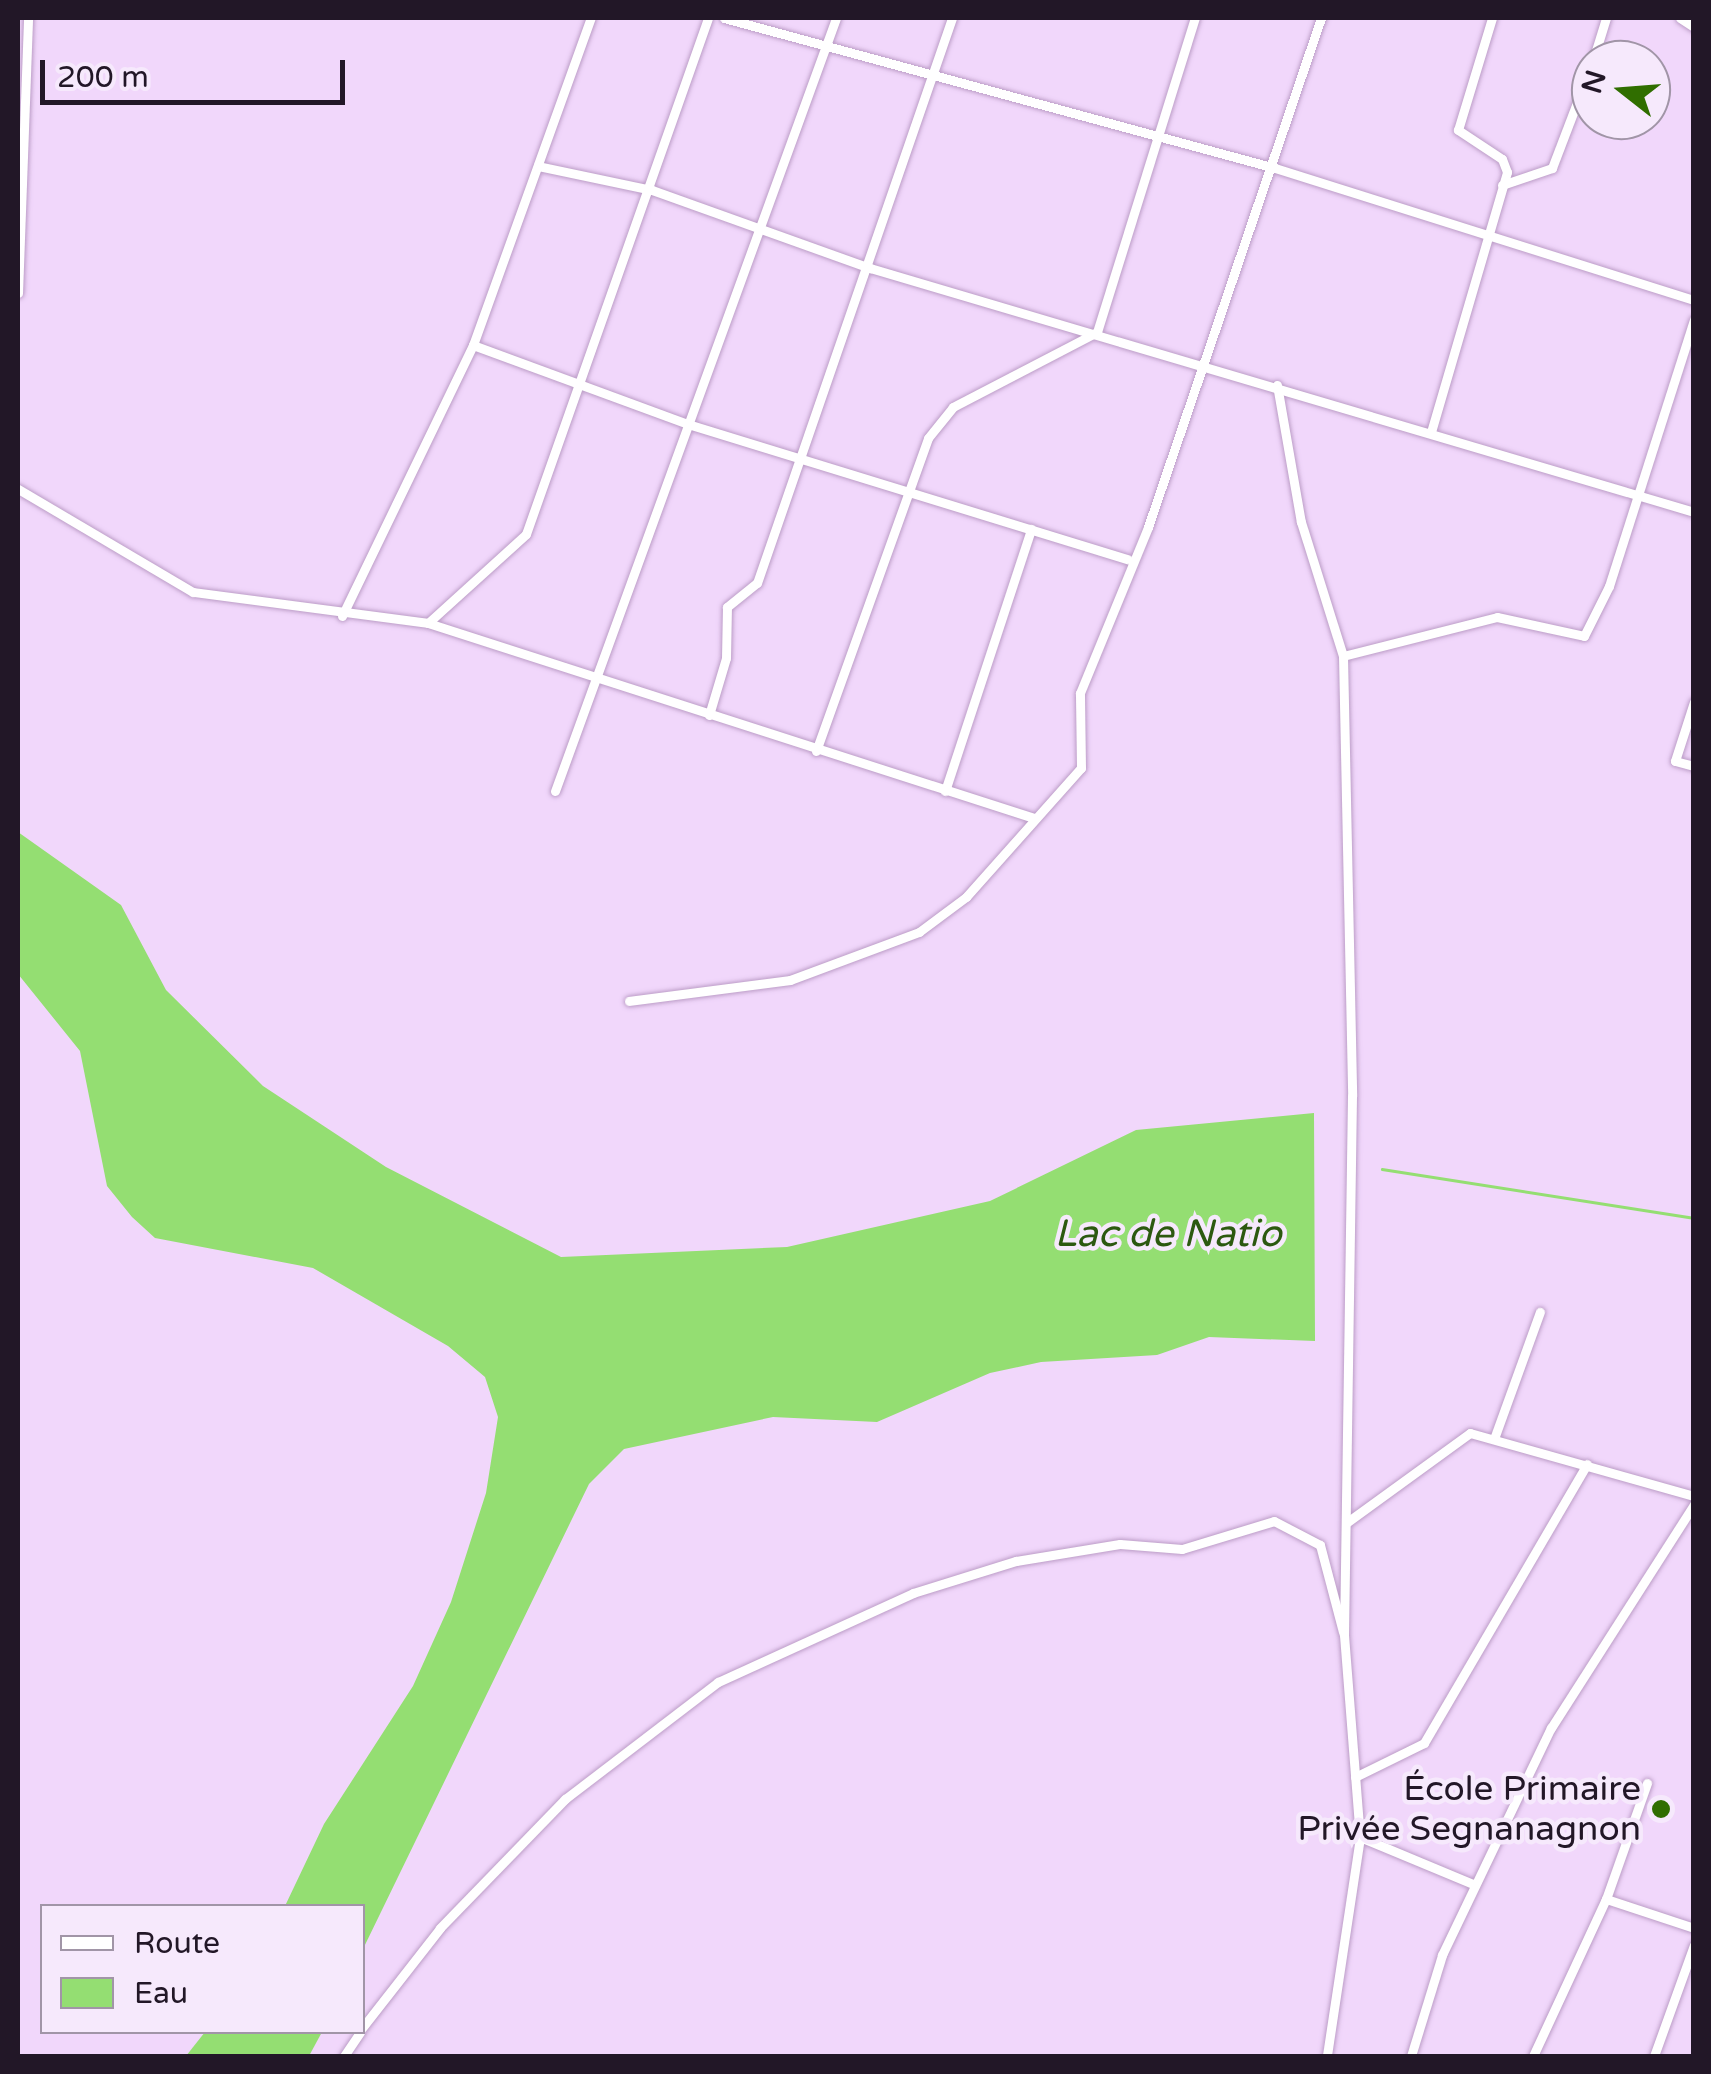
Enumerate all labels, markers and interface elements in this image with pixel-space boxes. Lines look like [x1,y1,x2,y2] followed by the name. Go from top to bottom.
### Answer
[45,40,350,102] scale bar
[1571,40,1671,140] north arrow
[57,59,149,96] text: 200 m
[1575,66,1614,98] text: N
[1054,1212,1282,1258] water label: Lac de Natio
[1297,1768,1641,1850] place label: École Primaire Privée Segnanagnon
[1650,1798,1672,1820] marker: École Primaire Privée Segnanagnon
[40,1904,365,2034] legend
[134,1925,220,1962] text: Route
[134,1975,188,2012] text: Eau

